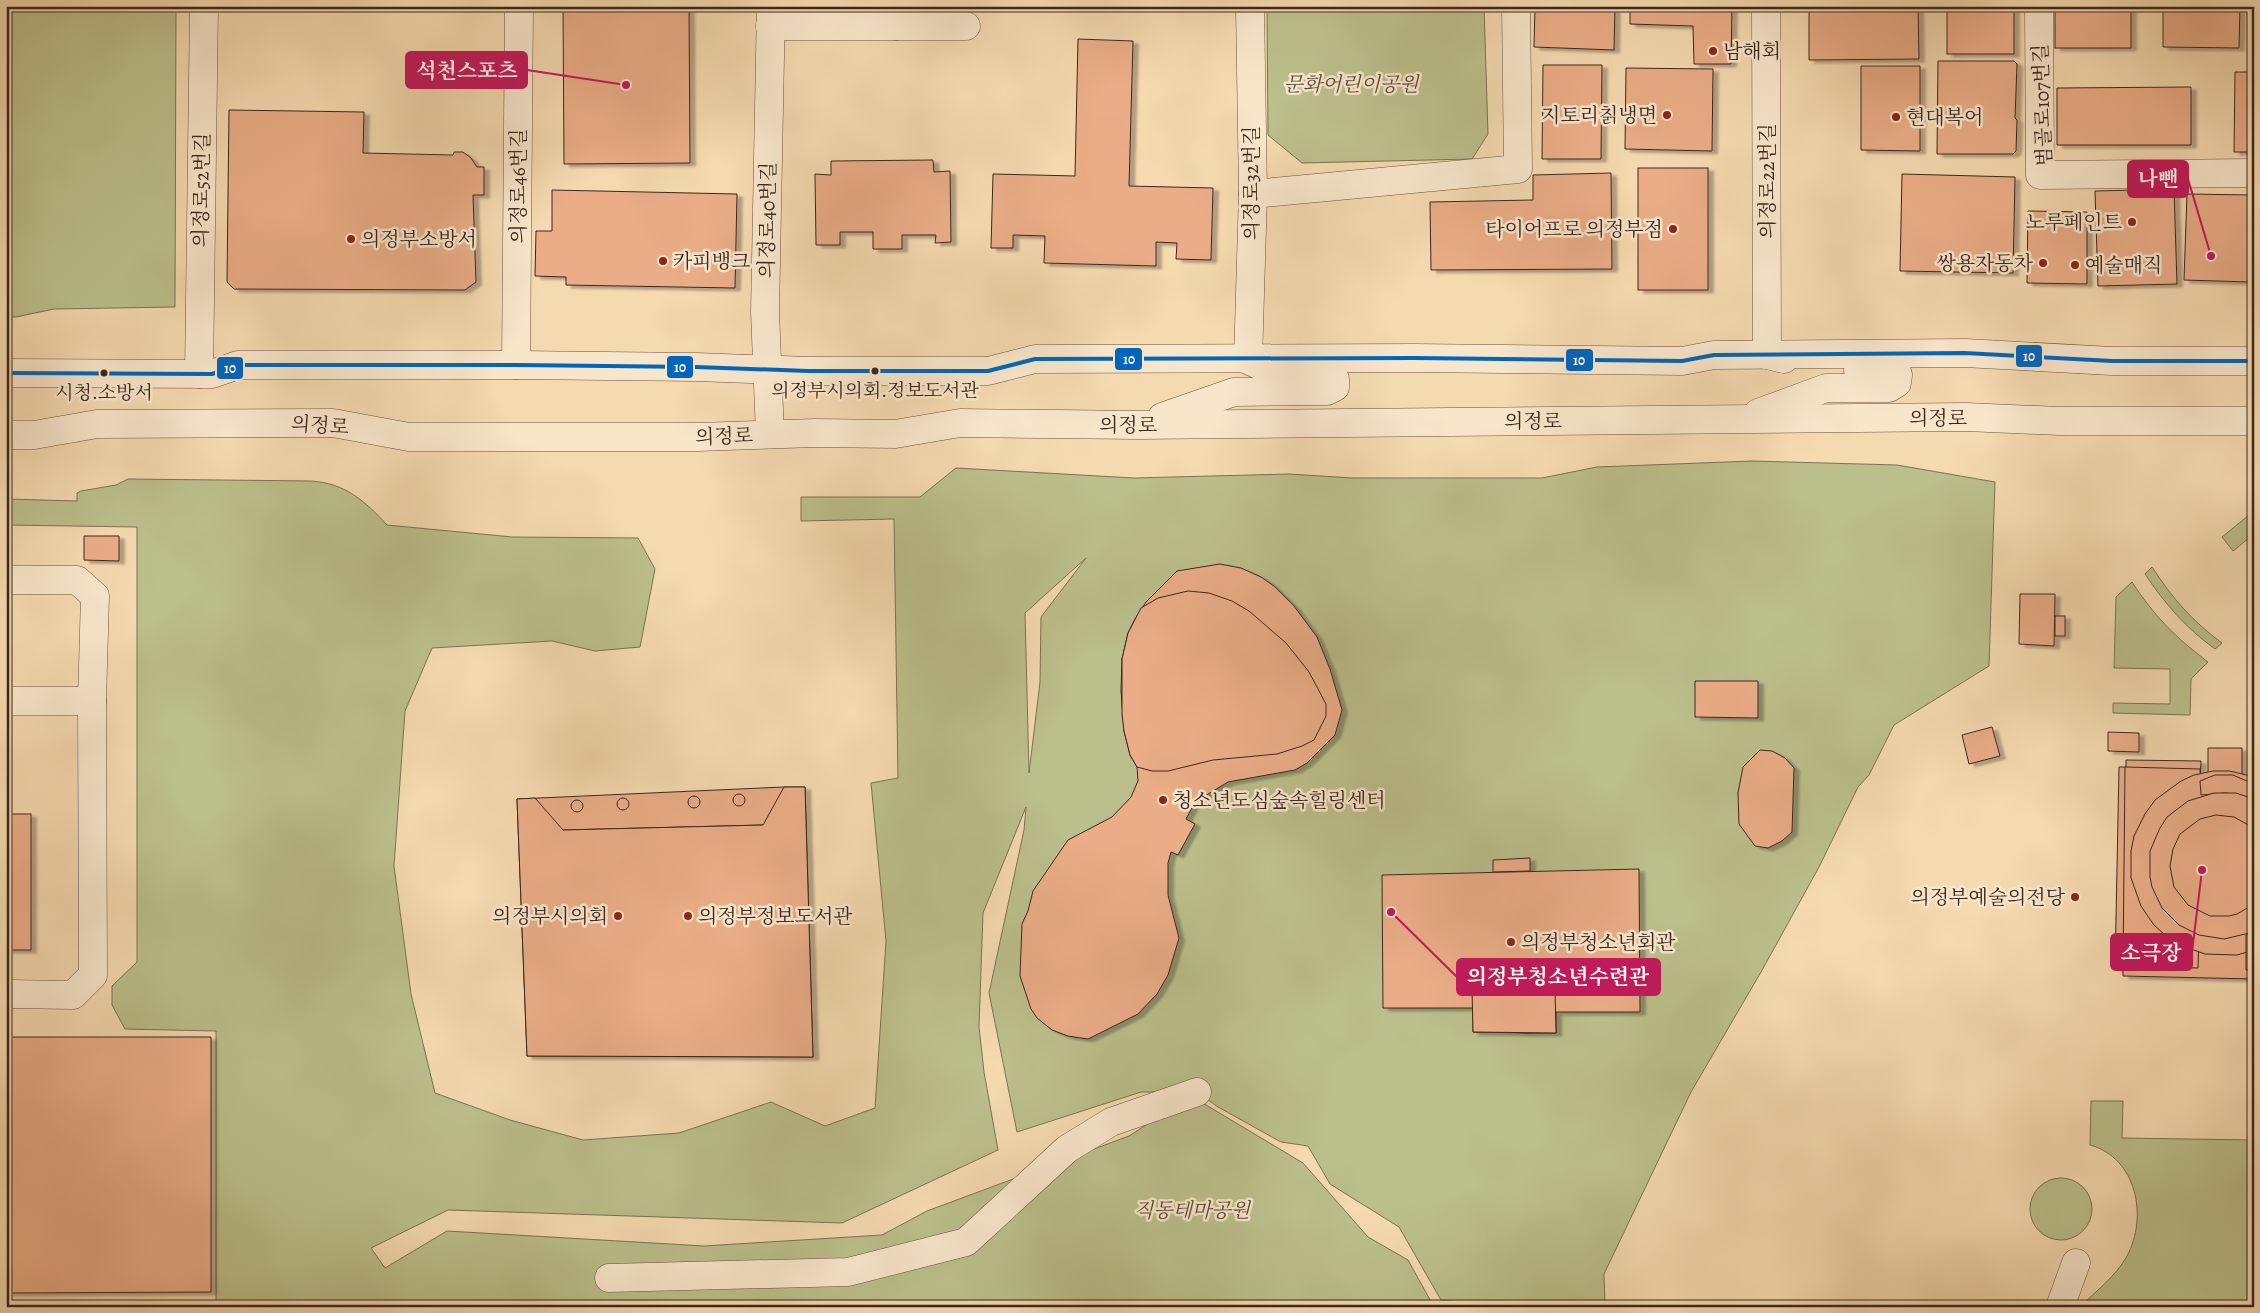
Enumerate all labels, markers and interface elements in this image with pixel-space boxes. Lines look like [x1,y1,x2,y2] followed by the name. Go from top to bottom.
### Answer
[1723,38,1781,65] place label: 남해회
[2027,43,2058,167] street label: 범골로107번길
[1707,45,1719,57] marker: 남해회
[406,52,527,88] callout: 석천스포츠
[416,57,518,85] text: 석천스포츠
[1283,71,1420,98] park label: 문화어린이공원
[1541,102,1657,129] place label: 지토리칡냉면
[1906,104,1983,131] place label: 현대복어
[1661,109,1673,121] marker: 지토리칡냉면
[1890,111,1902,123] marker: 현대복어
[1754,123,1781,239] street label: 의정로22번길
[1238,126,1265,240] street label: 의정로32번길
[505,129,532,243] street label: 의정로46번길
[187,132,216,248] street label: 의정로52번길
[2128,161,2188,197] callout: 나뺀
[753,162,782,278] street label: 의정로40번길
[2138,165,2178,193] text: 나뺀
[2025,209,2122,236] place label: 노루페인트
[1485,216,1663,243] place label: 타이어프로 의정부점
[2126,216,2138,228] marker: 노루페인트
[1667,223,1679,235] marker: 타이어프로 의정부점
[361,226,477,253] place label: 의정부소방서
[345,233,357,245] marker: 의정부소방서
[673,248,750,275] place label: 카피뱅크
[1936,250,2034,277] place label: 쌍용자동차
[2085,252,2162,279] place label: 예술매직
[657,255,669,267] marker: 카피뱅크
[2037,257,2049,269] marker: 쌍용자동차
[2069,259,2081,271] marker: 예술매직
[2015,344,2043,368] line badge: 10
[1114,347,1143,371] line badge: 10
[2023,347,2035,366] text: 10
[1565,348,1594,372] line badge: 10
[1123,350,1135,369] text: 10
[1573,351,1585,370] text: 10
[666,355,694,379] line badge: 10
[216,356,244,380] line badge: 10
[674,358,686,377] text: 10
[224,359,236,378] text: 10
[870,366,880,376] marker: 의정부시의회.정보도서관
[99,368,109,378] marker: 시청.소방서
[771,378,979,404] place label: 의정부시의회.정보도서관
[55,380,153,406] place label: 시청.소방서
[1909,405,1967,432] street label: 의정로
[1504,408,1562,435] street label: 의정로
[290,410,350,441] street label: 의정로
[1099,412,1157,439] street label: 의정로
[695,422,753,451] street label: 의정로
[1173,787,1386,814] place label: 청소년도심숲속힐링센터
[1157,794,1169,806] marker: 청소년도심숲속힐링센터
[1910,884,2066,911] place label: 의정부예술의전당
[2069,891,2081,903] marker: 의정부예술의전당
[492,903,608,930] place label: 의정부시의회
[698,903,853,930] place label: 의정부정보도서관
[612,910,624,922] marker: 의정부시의회
[682,910,694,922] marker: 의정부정보도서관
[1521,929,1676,956] place label: 의정부청소년회관
[2111,934,2192,970] callout: 소극장
[1505,936,1517,948] marker: 의정부청소년회관
[2121,939,2182,967] text: 소극장
[1457,959,1660,995] callout: 의정부청소년수련관
[1467,963,1650,991] text: 의정부청소년수련관
[1134,1197,1252,1224] park label: 직동테마공원

